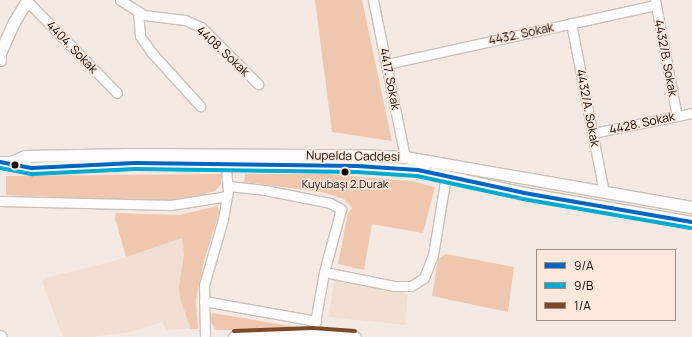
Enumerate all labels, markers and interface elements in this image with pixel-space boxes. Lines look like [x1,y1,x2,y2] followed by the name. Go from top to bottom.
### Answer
[44,18,100,76] street label: 4404. Sokak
[652,18,680,98] street label: 4432/B. Sokak
[487,20,555,48] street label: 4432. Sokak
[194,23,252,79] street label: 4408. Sokak
[377,47,403,111] street label: 4417. Sokak
[573,68,603,148] street label: 4432/A. Sokak
[608,109,676,137] street label: 4428. Sokak
[306,148,400,164] street label: Nupelda Caddesi
[10,160,20,170] unlabelled marker
[340,167,350,177] marker: Kuyubaşı 2.Durak
[302,177,388,191] place label: Kuyubaşı 2.Durak
[536,249,676,321] legend
[574,257,594,274] text: 9/A
[574,277,593,294] text: 9/B
[574,297,591,314] text: 1/A

